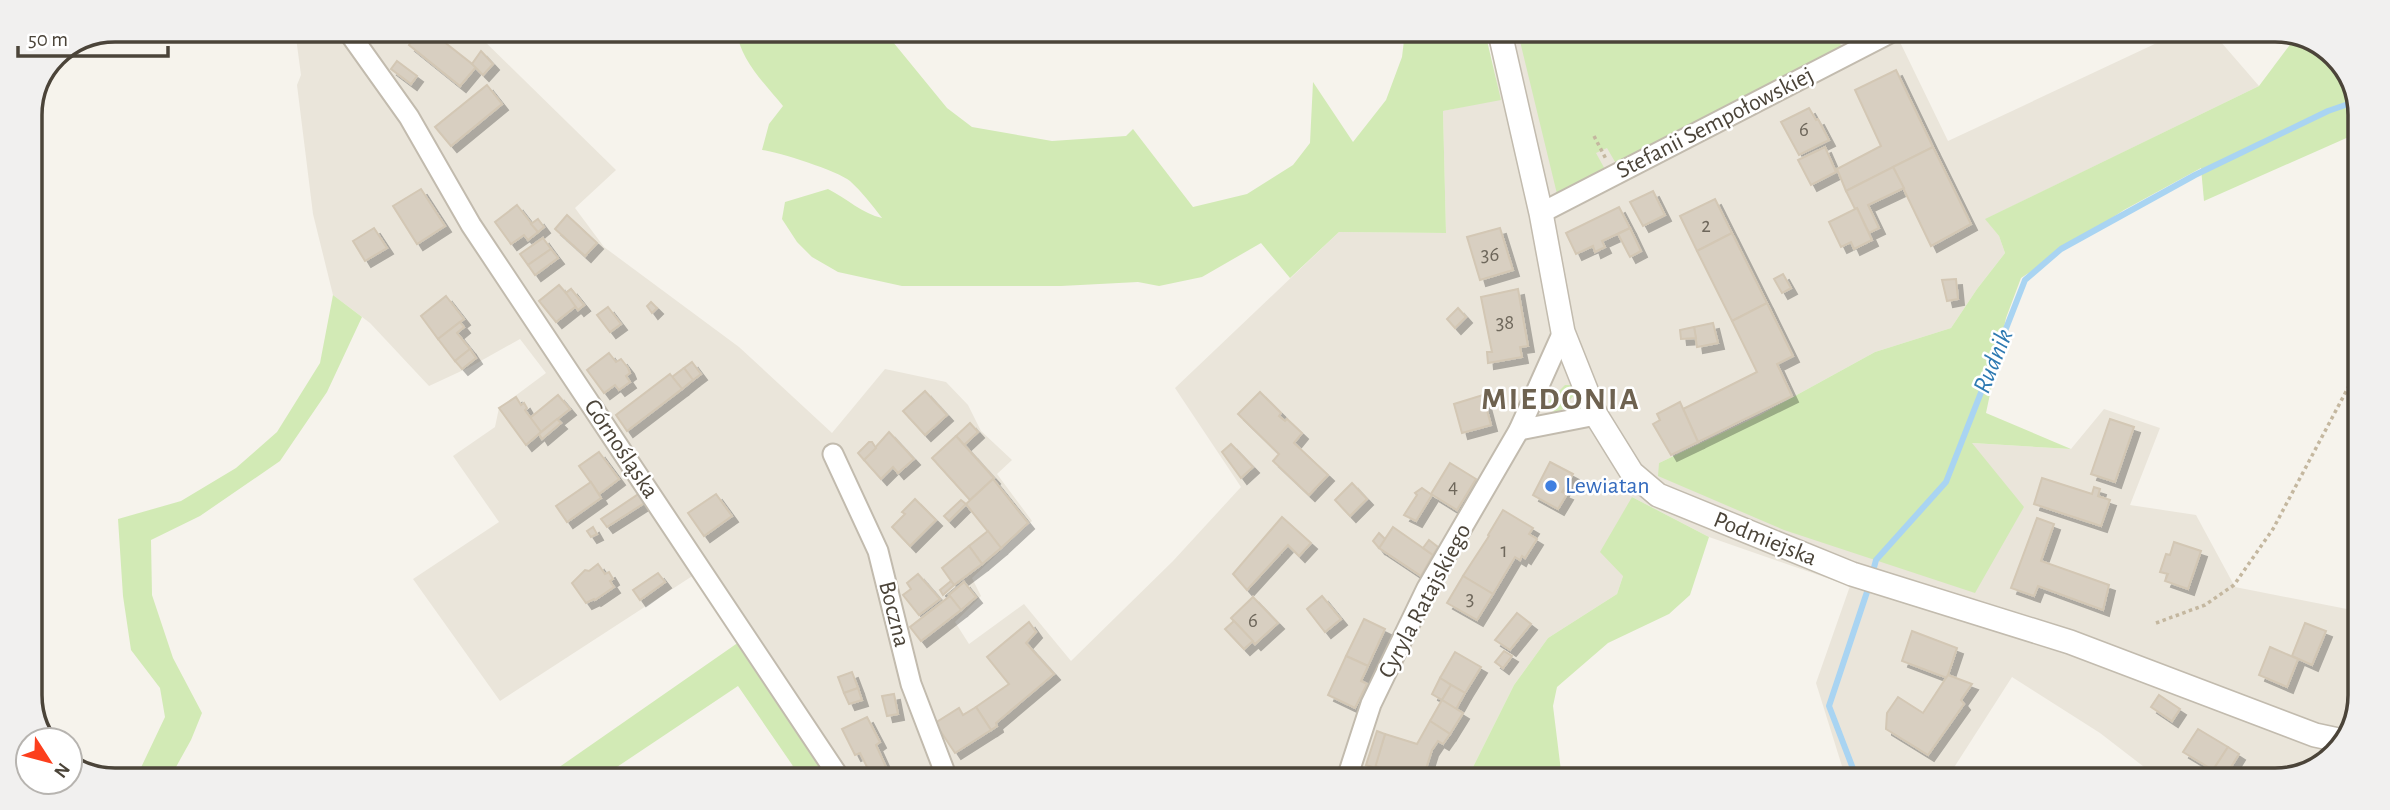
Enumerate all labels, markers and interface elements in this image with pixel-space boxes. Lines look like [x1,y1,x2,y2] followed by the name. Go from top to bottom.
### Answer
[18,14,168,58] scale bar
[28,29,68,50] text: 50 m
[1613,63,1817,183] street label: Stefanii Sempołowskiej
[1799,119,1809,140] house number: 6
[1701,215,1711,236] house number: 2
[1481,244,1499,265] house number: 36
[1496,312,1514,333] house number: 38
[1968,325,2018,397] water label: Rudnik
[1481,383,1641,415] district label: MIEDONIA
[579,395,663,503] street label: Górnośląska
[1565,474,1650,498] place label: Lewiatan
[1448,476,1458,497] house number: 4
[1543,478,1559,494] marker: Lewiatan
[1710,508,1820,570] street label: Podmiejska
[1374,520,1476,682] street label: Cyryla Ratajskiego
[1500,540,1508,561] house number: 1
[874,579,914,649] street label: Boczna
[1466,588,1474,609] house number: 3
[1248,610,1258,631] house number: 6
[14,726,84,796] north arrow
[50,759,73,781] text: N

